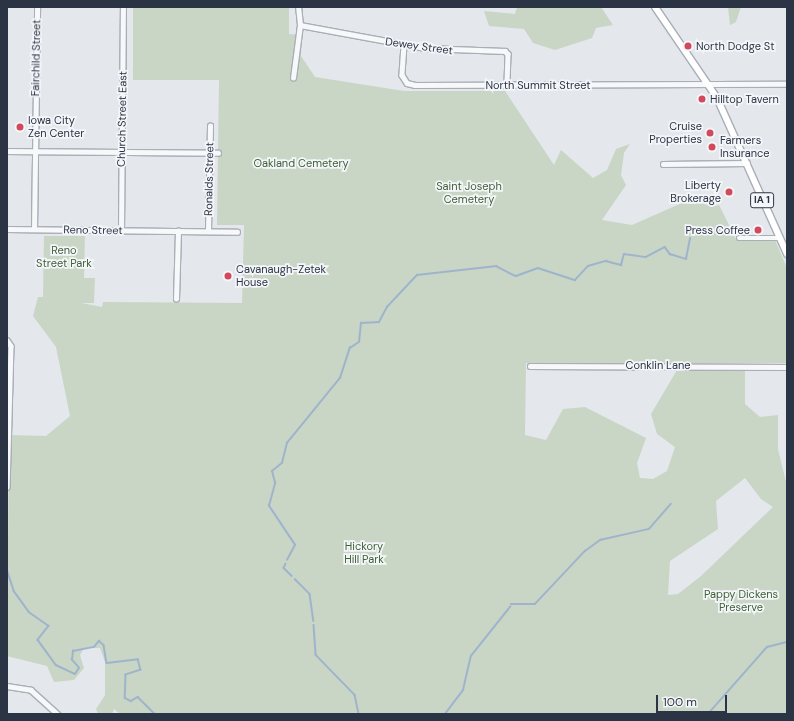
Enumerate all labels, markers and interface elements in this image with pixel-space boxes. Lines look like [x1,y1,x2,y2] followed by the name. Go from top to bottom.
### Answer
[29,20,43,96] street label: Fairchild Street
[384,35,454,57] street label: Dewey Street
[696,39,775,53] place label: North Dodge St
[683,41,693,51] marker: North Dodge St
[115,71,129,167] street label: Church Street East
[485,78,591,92] street label: North Summit Street
[710,92,779,106] place label: Hilltop Tavern
[697,94,707,104] marker: Hilltop Tavern
[28,114,84,140] place label: Iowa City Zen Center
[649,120,702,146] place label: Cruise Properties
[15,122,25,132] marker: Iowa City Zen Center
[705,128,715,138] marker: Cruise Properties
[720,134,770,160] place label: Farmers Insurance
[202,142,216,216] street label: Ronalds Street
[707,142,717,152] marker: Farmers Insurance
[253,156,349,170] park label: Oakland Cemetery
[670,179,721,205] place label: Liberty Brokerage
[436,180,502,206] park label: Saint Joseph Cemetery
[724,187,734,197] marker: Liberty Brokerage
[750,192,774,208] road number: IA 1
[63,223,123,237] street label: Reno Street
[685,223,750,237] place label: Press Coffee
[753,225,763,235] marker: Press Coffee
[36,244,92,270] park label: Reno Street Park
[236,263,326,289] place label: Cavanaugh-Zetek House
[223,271,233,281] marker: Cavanaugh-Zetek House
[626,358,690,372] street label: Conklin Lane
[344,540,384,566] park label: Hickory Hill Park
[704,588,778,614] park label: Pappy Dickens Preserve
[658,687,729,713] scale bar
[663,694,697,710] text: 100 m

